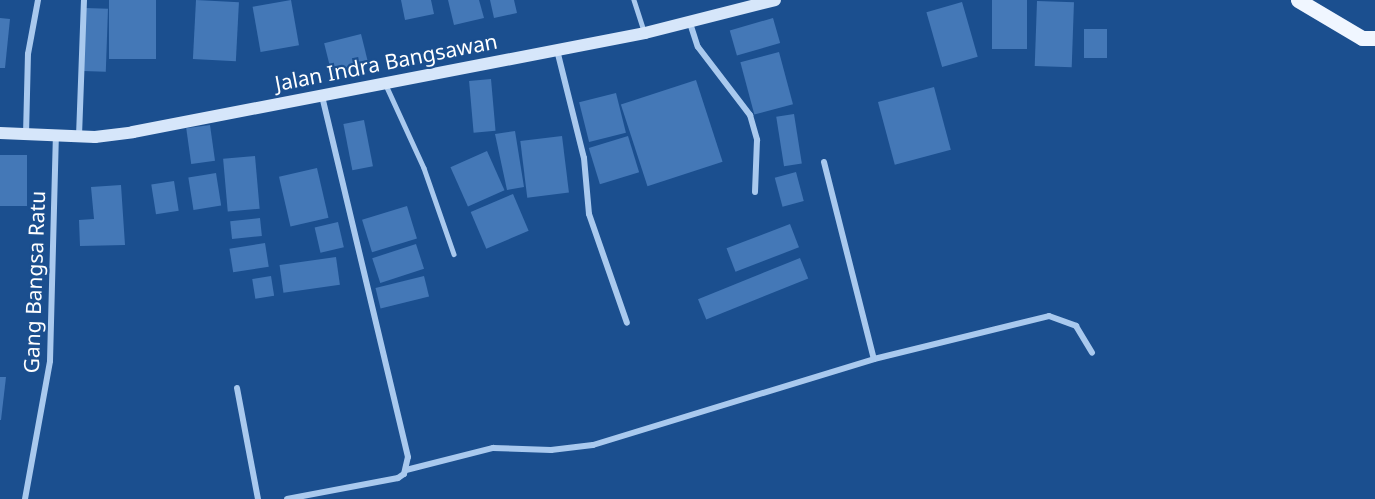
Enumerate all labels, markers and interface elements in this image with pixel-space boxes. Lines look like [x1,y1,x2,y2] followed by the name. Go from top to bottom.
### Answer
[273,28,499,96] street label: Jalan Indra Bangsawan
[18,190,50,374] street label: Gang Bangsa Ratu

